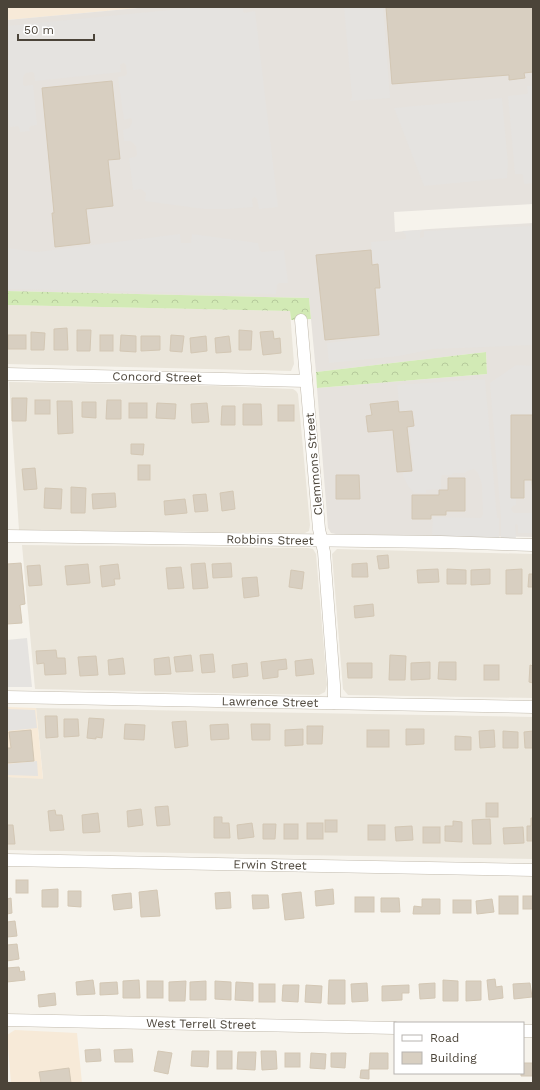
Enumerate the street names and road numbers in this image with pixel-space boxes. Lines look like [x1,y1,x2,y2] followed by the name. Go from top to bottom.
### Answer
[112,369,202,385] street label: Concord Street
[303,412,325,516] street label: Clemmons Street
[226,532,314,548] street label: Robbins Street
[221,694,319,710] street label: Lawrence Street
[233,857,307,873] street label: Erwin Street
[146,1016,256,1032] street label: West Terrell Street

